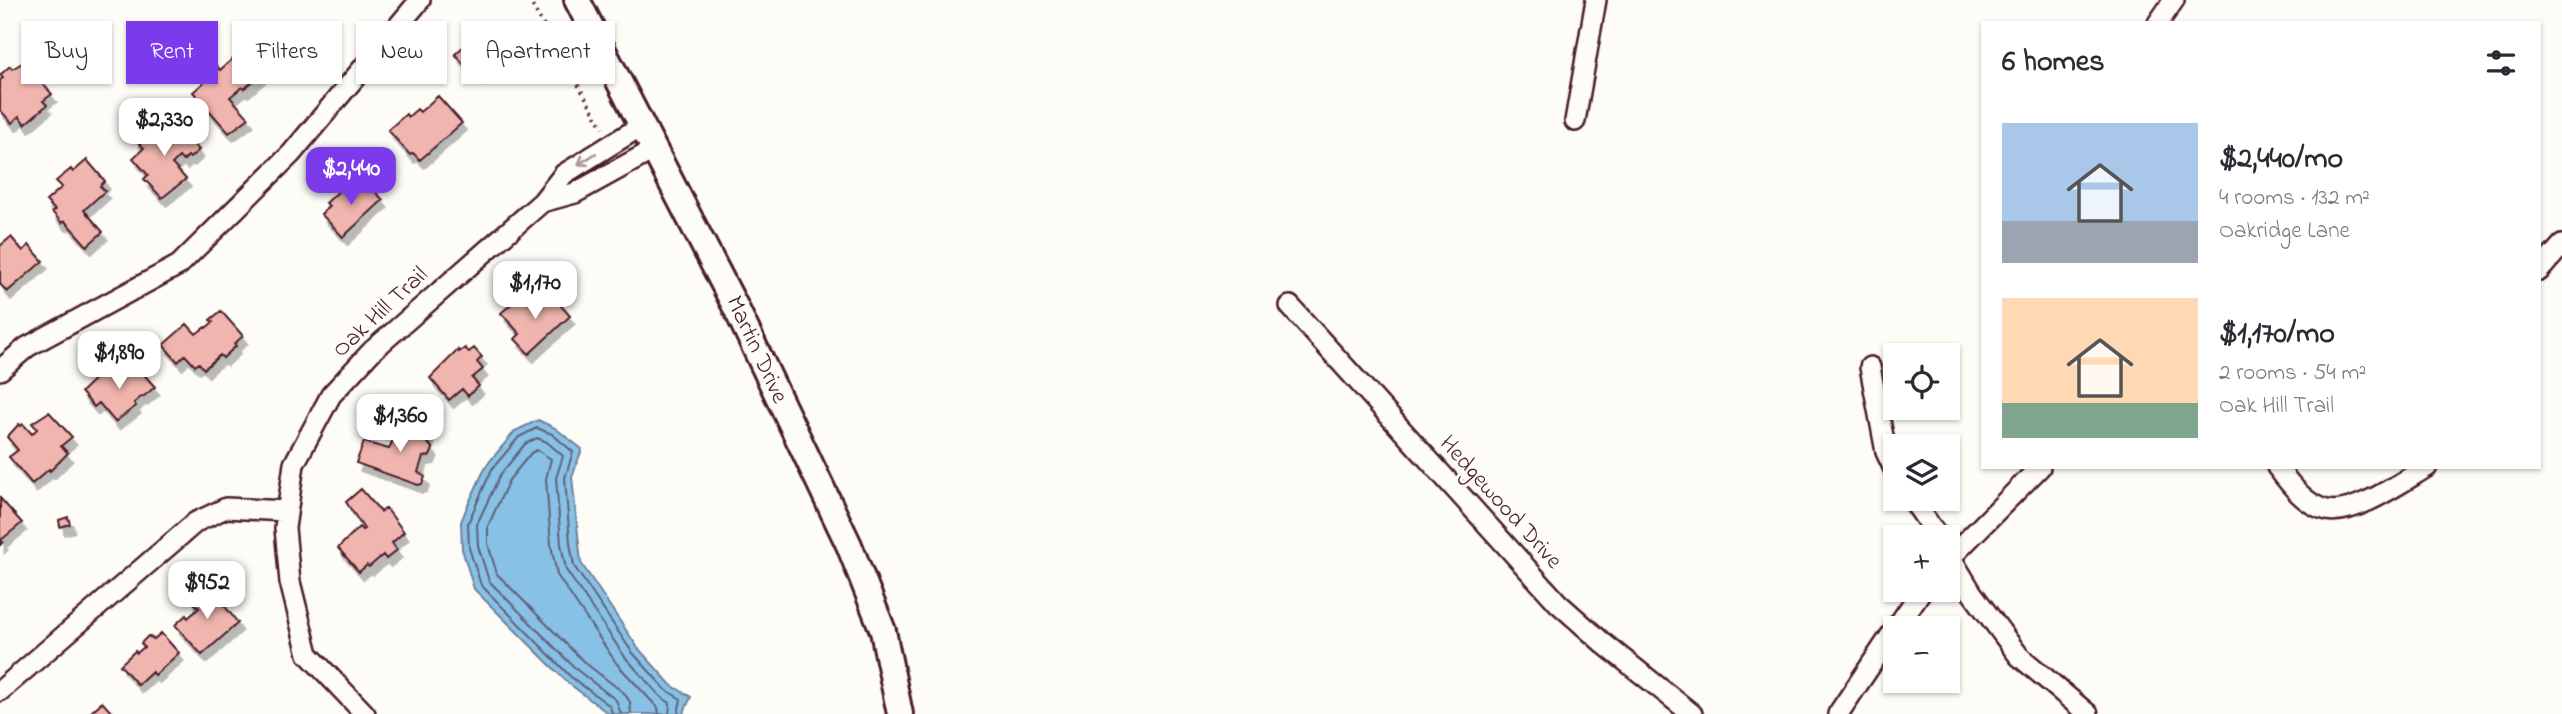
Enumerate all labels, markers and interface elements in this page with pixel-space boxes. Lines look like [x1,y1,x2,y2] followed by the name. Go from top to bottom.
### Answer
[21,21,112,84] chip: Buy
[126,21,218,84] chip: Rent
[232,21,342,84] chip: Filters
[356,21,447,84] chip: New
[461,21,615,84] chip: Apartment
[2002,41,2105,85] text: 6 homes
[2482,44,2520,82] icon: filters
[107,99,221,158] pin: $2,330
[135,104,193,137] text: $2,330
[2219,138,2343,182] text: $2,440/mo
[294,148,408,207] pin: $2,440
[2058,151,2142,235] icon: home
[322,153,380,186] text: $2,440
[578,153,598,167] one-way arrow
[2219,182,2370,215] text: 4 rooms · 132 m²
[2219,215,2350,248] text: Oakridge Lane
[325,259,437,367] street label: Oak Hill Trail
[478,262,592,321] pin: $1,170
[509,267,561,300] text: $1,170
[716,290,796,410] street label: Martin Drive
[2219,313,2335,357] text: $1,170/mo
[2058,326,2142,410] icon: home
[62,332,176,391] pin: $1,890
[94,337,144,370] text: $1,890
[1883,343,1960,693] map controls
[1883,343,1960,420] button: locate
[2219,357,2366,390] text: 2 rooms · 54 m²
[2219,390,2334,423] text: Oak Hill Trail
[343,394,457,454] pin: $1,360
[373,400,427,433] text: $1,360
[1430,428,1570,578] street label: Hedgewood Drive
[1883,434,1960,511] button: layers
[1883,525,1960,602] button: +
[166,562,248,621] pin: $952
[184,567,230,600] text: $952
[1883,616,1960,693] button: −

